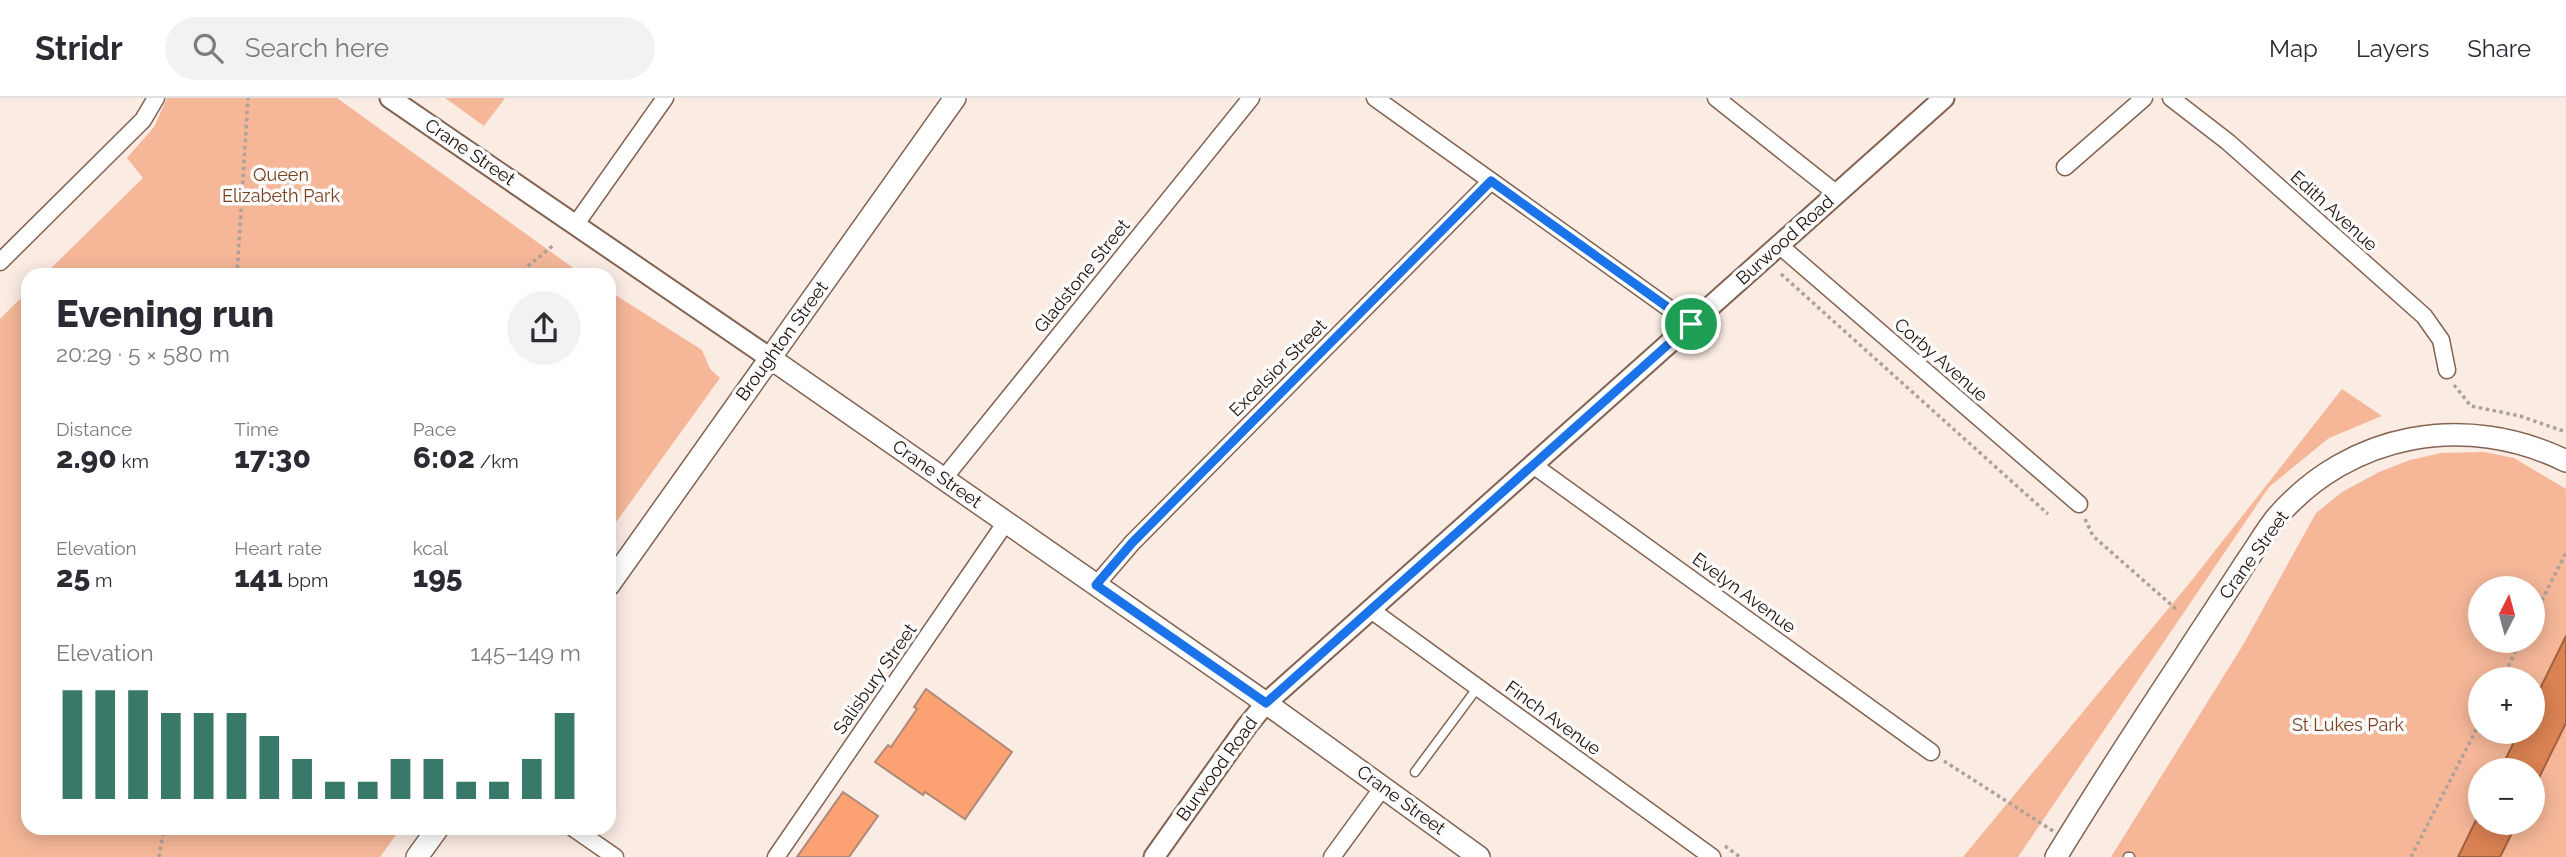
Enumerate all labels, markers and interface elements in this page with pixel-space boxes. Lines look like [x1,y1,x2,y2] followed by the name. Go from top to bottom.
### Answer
[165,17,655,80] search box
[35,29,123,68] text: Stridr
[189,29,227,67] icon: search
[245,33,389,63] text: Search here
[2269,34,2318,63] text: Map
[2356,34,2429,63] text: Layers
[2467,34,2531,63] text: Share
[421,114,519,189] street label: Crane Street
[222,164,340,206] park label: Queen Elizabeth Park
[2287,166,2382,255] street label: Edith Avenue
[1732,190,1838,289] street label: Burwood Road
[1030,215,1134,337] street label: Gladstone Street
[731,277,832,405] street label: Broughton Street
[56,291,274,336] text: Evening run
[507,291,581,365] button: share
[1661,294,1721,354] pin
[1672,305,1710,343] icon: arrive
[1890,313,1993,406] street label: Corby Avenue
[1225,315,1331,421] street label: Excelsior Street
[56,340,230,367] text: 20:29 · 5 × 580 m
[56,418,132,440] text: Distance
[234,418,279,440] text: Time
[413,418,456,440] text: Pace
[889,435,986,512] street label: Crane Street
[56,440,117,475] text: 2.90
[234,440,311,475] text: 17:30
[413,440,475,475] text: 6:02
[117,450,149,472] text: km
[475,450,519,472] text: /km
[2215,506,2293,603] street label: Crane Street
[56,537,137,559] text: Elevation
[234,537,322,559] text: Heart rate
[413,537,448,559] text: kcal
[1689,548,1800,637] street label: Evelyn Avenue
[56,559,90,594] text: 25
[234,559,283,594] text: 141
[413,559,463,594] text: 195
[90,569,112,591] text: m
[283,569,329,591] text: bpm
[2468,576,2544,653] north arrow
[2468,576,2545,835] map controls
[829,619,921,738] street label: Salisbury Street
[56,639,154,666] text: Elevation
[470,639,581,666] text: 145–149 m
[2468,667,2545,744] button: +
[1502,676,1605,759] street label: Finch Avenue
[1172,713,1261,825] street label: Burwood Road
[2292,714,2405,735] park label: St Lukes Park
[2468,758,2545,835] button: −
[1353,761,1450,839] street label: Crane Street

